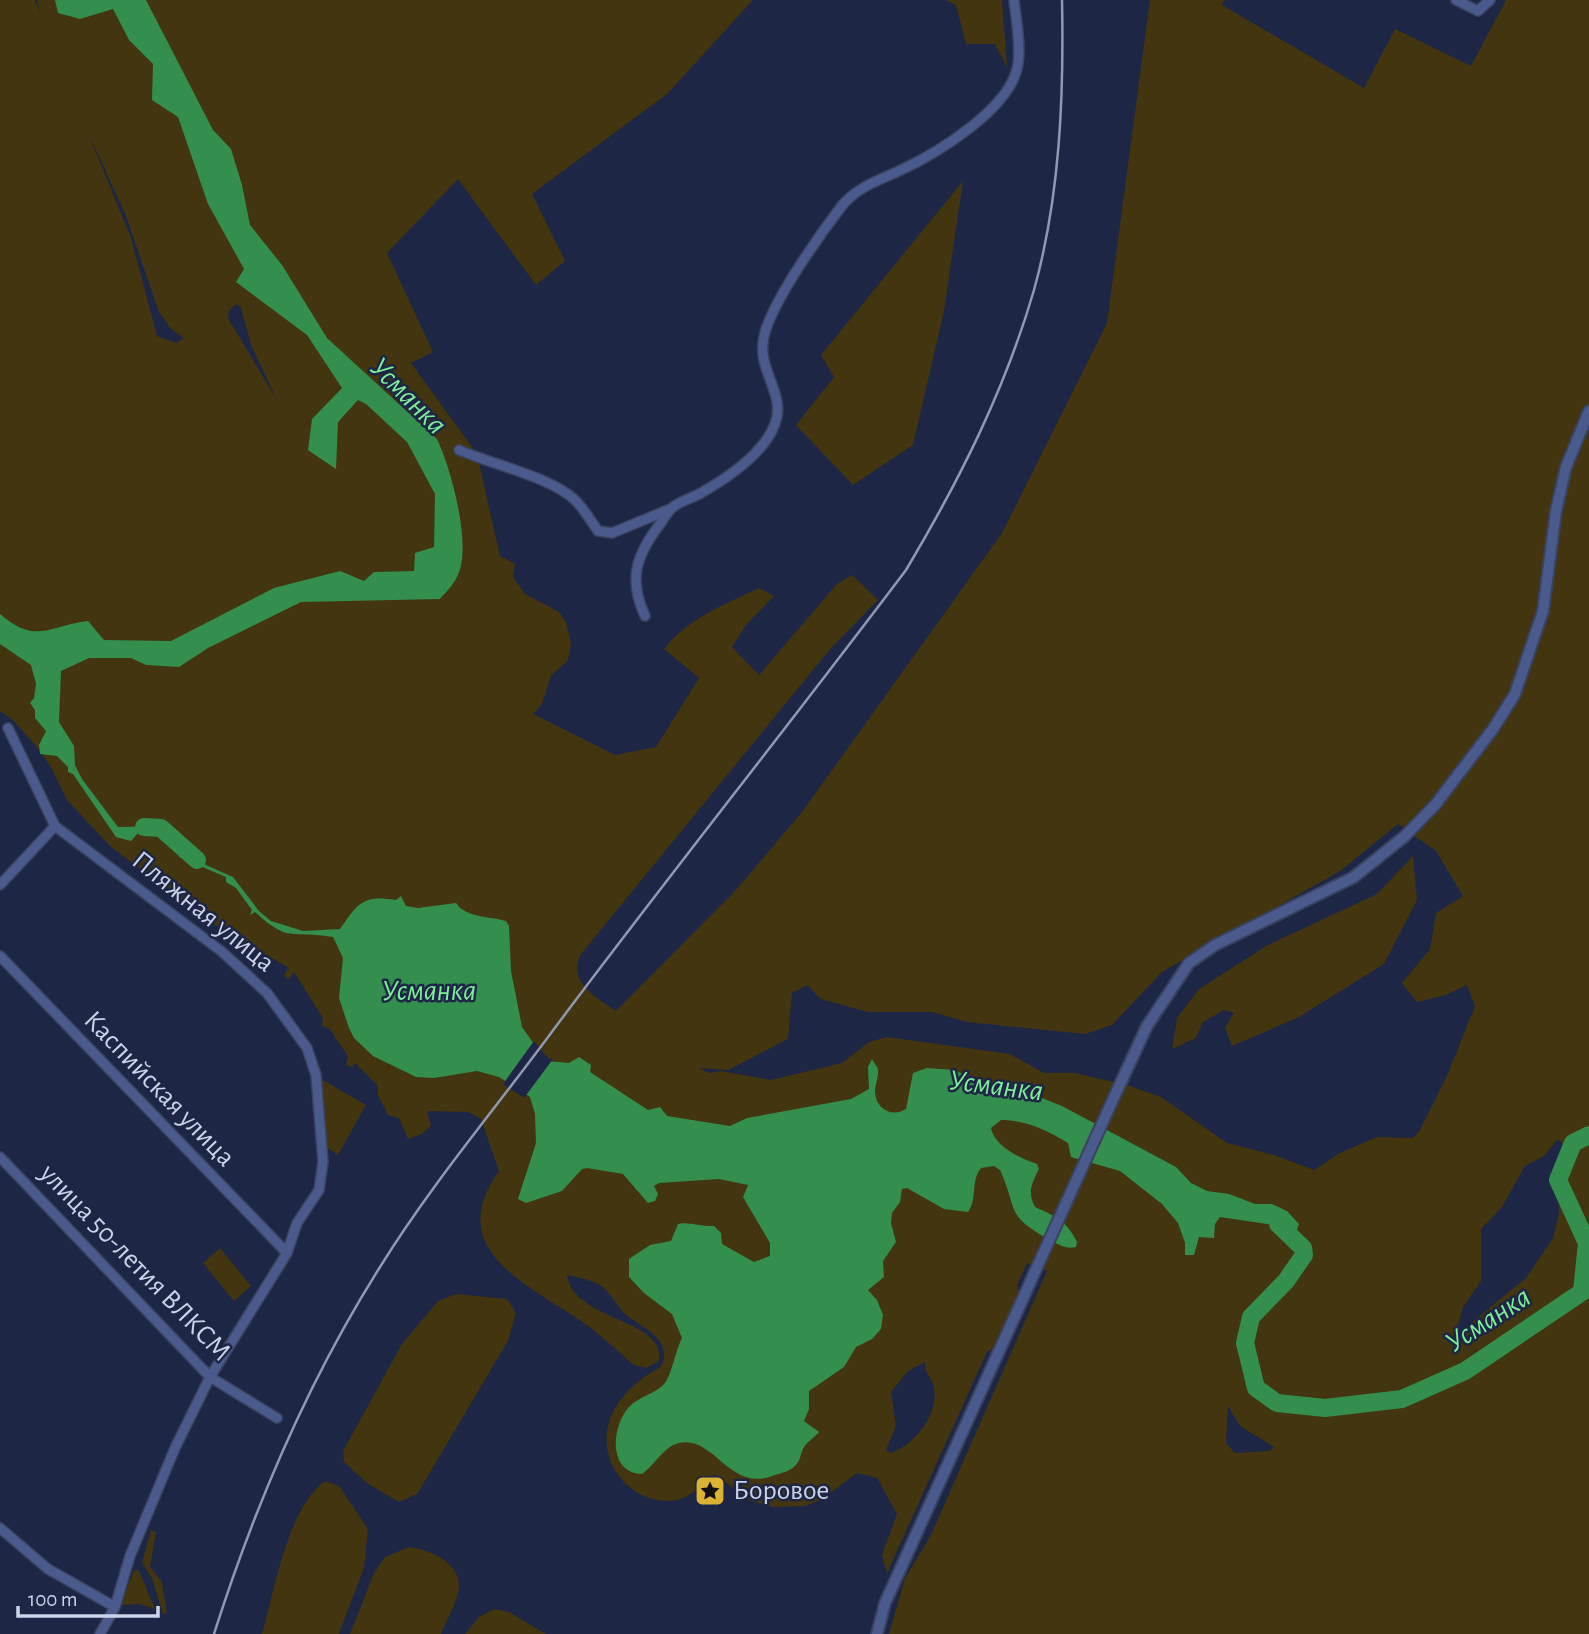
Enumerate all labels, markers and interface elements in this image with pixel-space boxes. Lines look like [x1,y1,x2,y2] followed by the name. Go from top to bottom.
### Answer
[364,352,452,440] water label: Усманка
[126,846,280,978] street label: Пляжная улица
[382,976,476,1006] water label: Усманка
[78,1006,240,1172] street label: Каспийская улица
[947,1065,1045,1107] water label: Усманка
[33,1159,236,1367] street label: улица 50-летия ВЛКСМ
[1440,1282,1536,1358] water label: Усманка
[693,1474,727,1508] place icon: Боровое
[733,1477,829,1505] place label: Боровое
[18,1574,158,1618] scale bar
[28,1589,78,1610] text: 100 m

